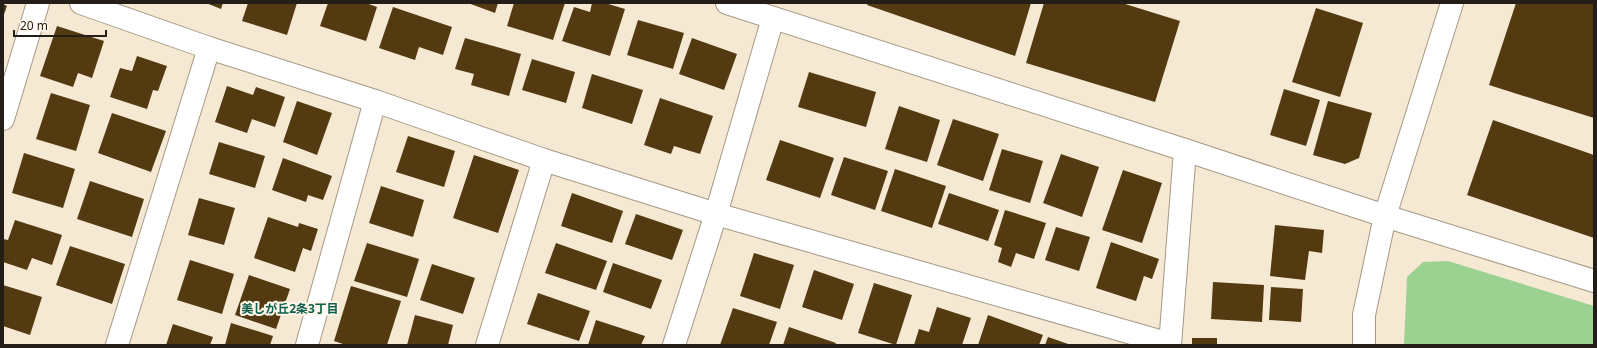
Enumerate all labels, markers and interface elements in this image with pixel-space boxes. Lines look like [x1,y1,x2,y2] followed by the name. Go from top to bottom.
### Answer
[14,12,106,38] scale bar
[20,17,48,34] text: 20 m
[241,300,339,317] district label: 美しが丘2条3丁目

